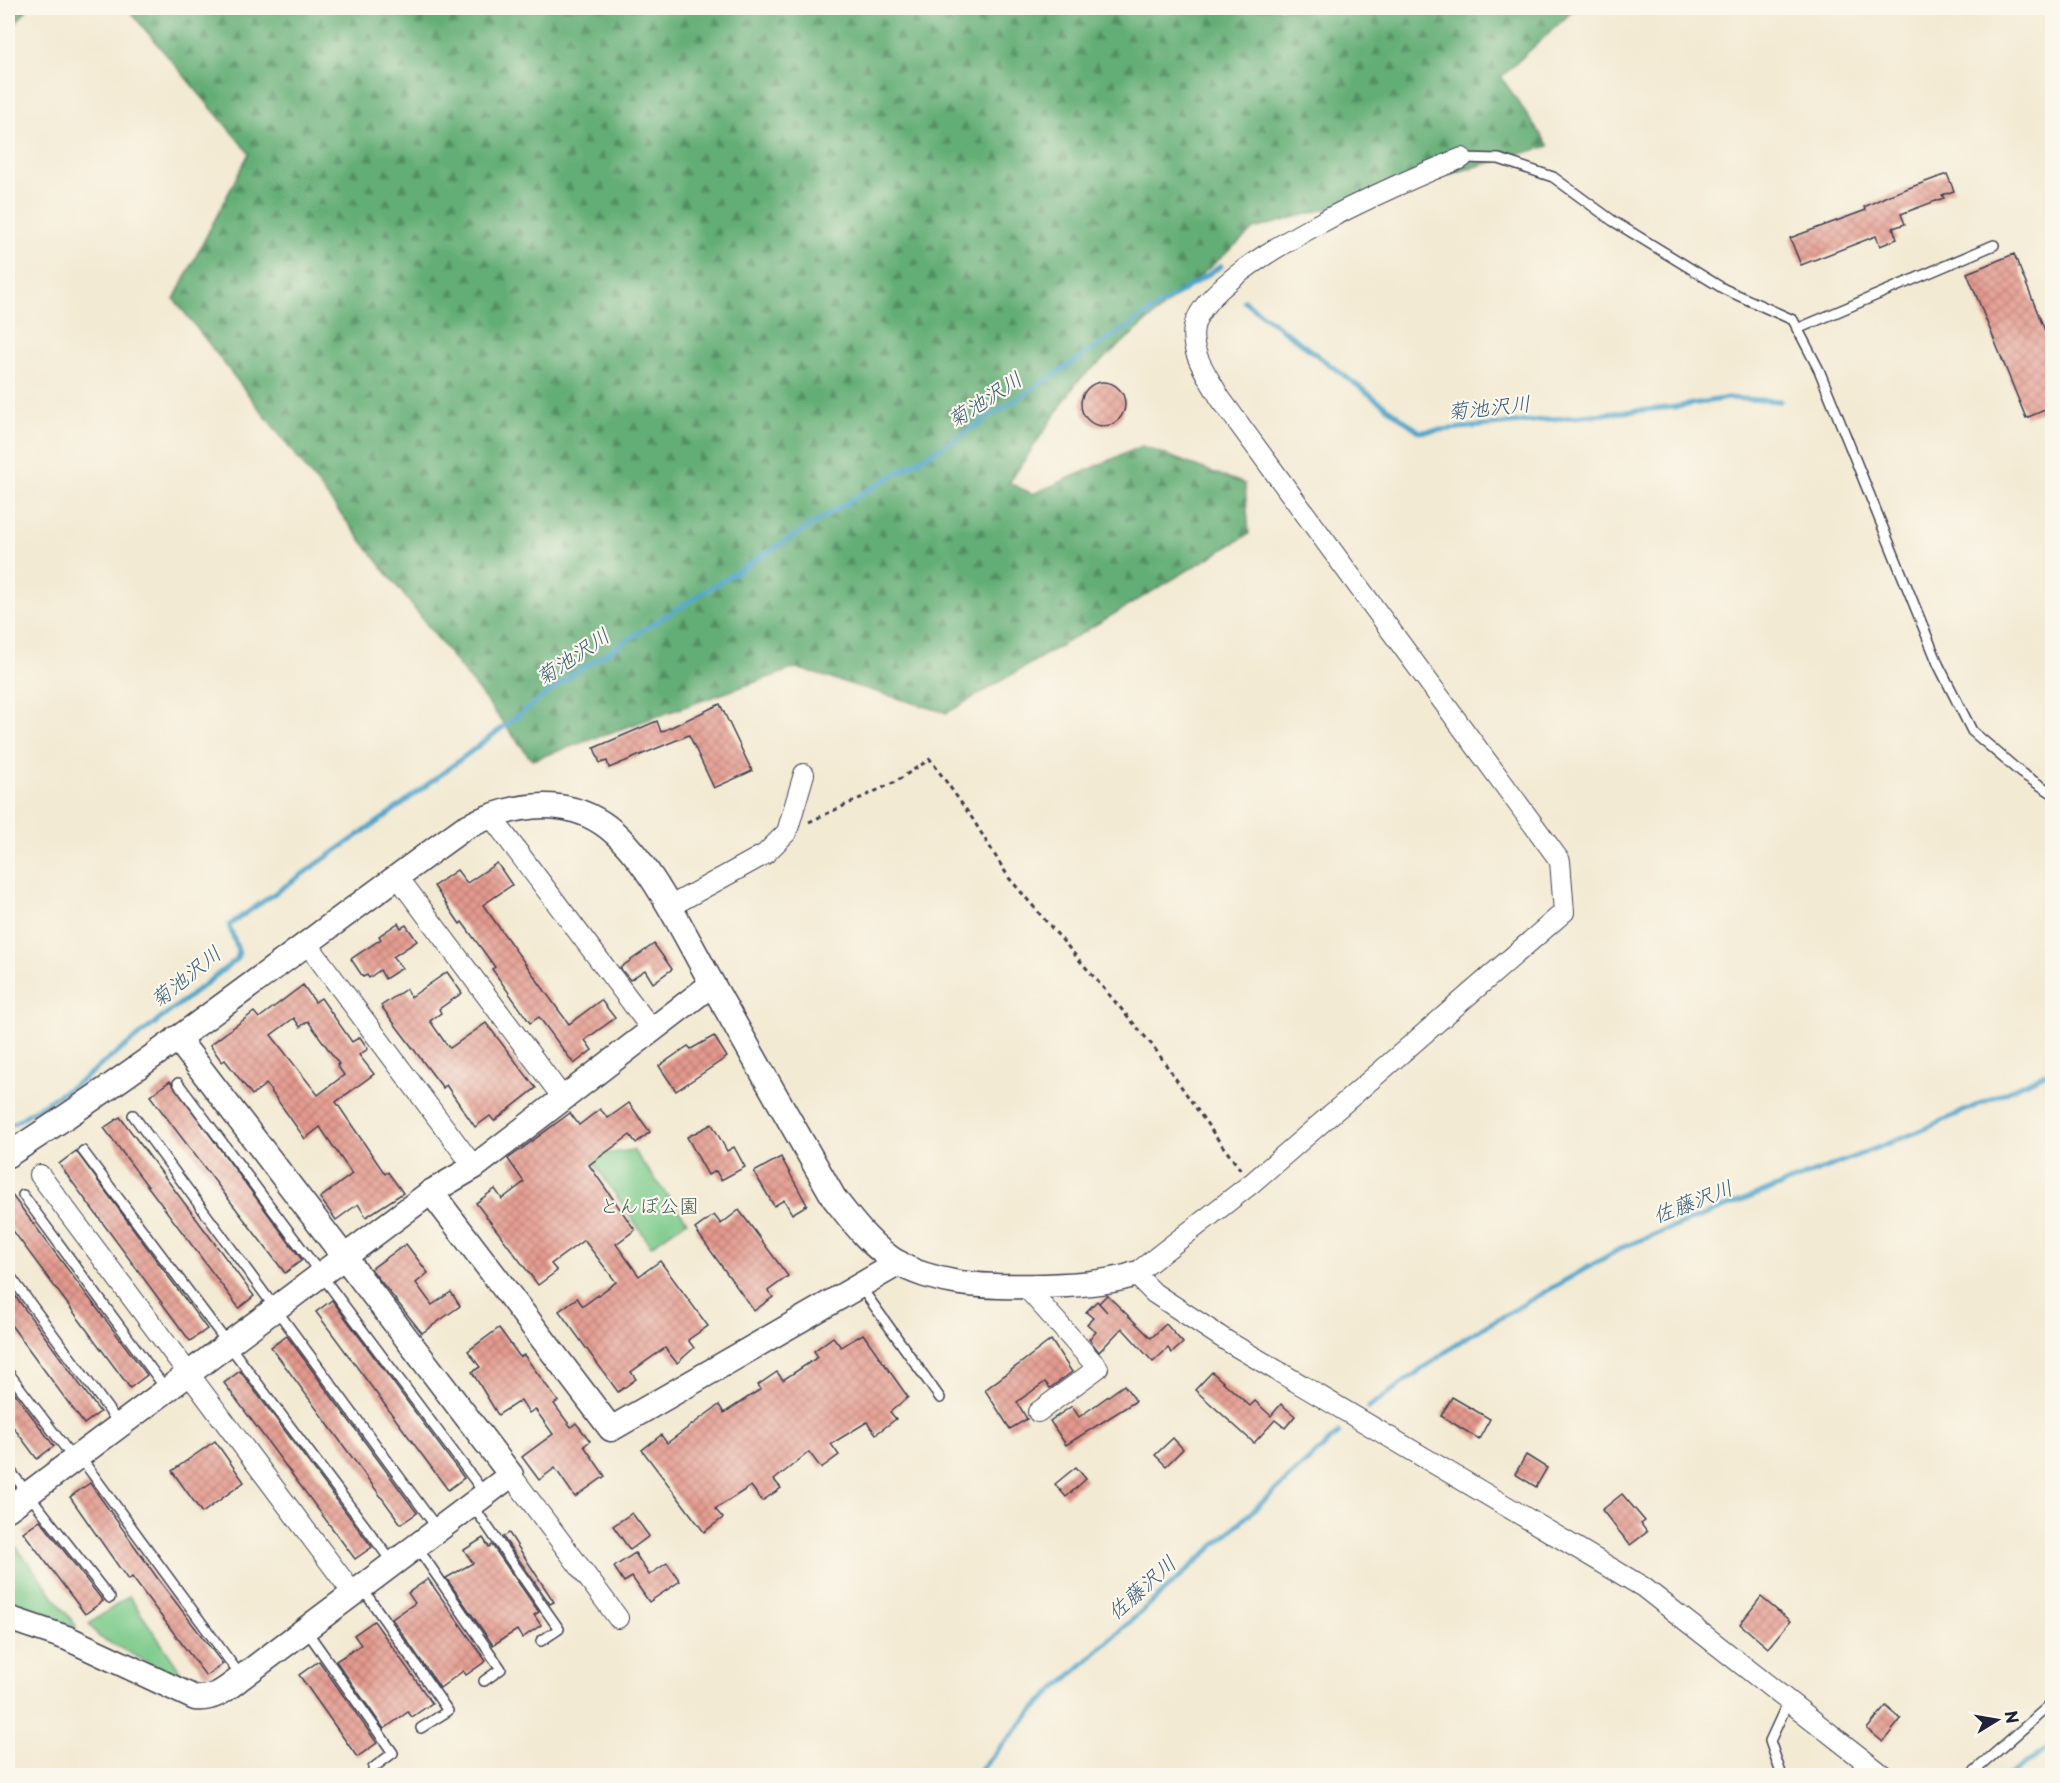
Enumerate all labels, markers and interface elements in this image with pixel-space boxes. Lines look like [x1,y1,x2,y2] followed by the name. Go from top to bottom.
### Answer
[940,362,1028,435] water label: 菊池沢川
[1445,386,1532,426] water label: 菊池沢川
[528,619,616,692] water label: 菊池沢川
[142,937,227,1014] water label: 菊池沢川
[1647,1170,1737,1230] water label: 佐藤沢川
[599,1190,699,1220] park label: とんぼ公園
[1099,1547,1183,1627] water label: 佐藤沢川
[1967,1690,2027,1750] north arrow
[2000,1708,2026,1725] text: N

